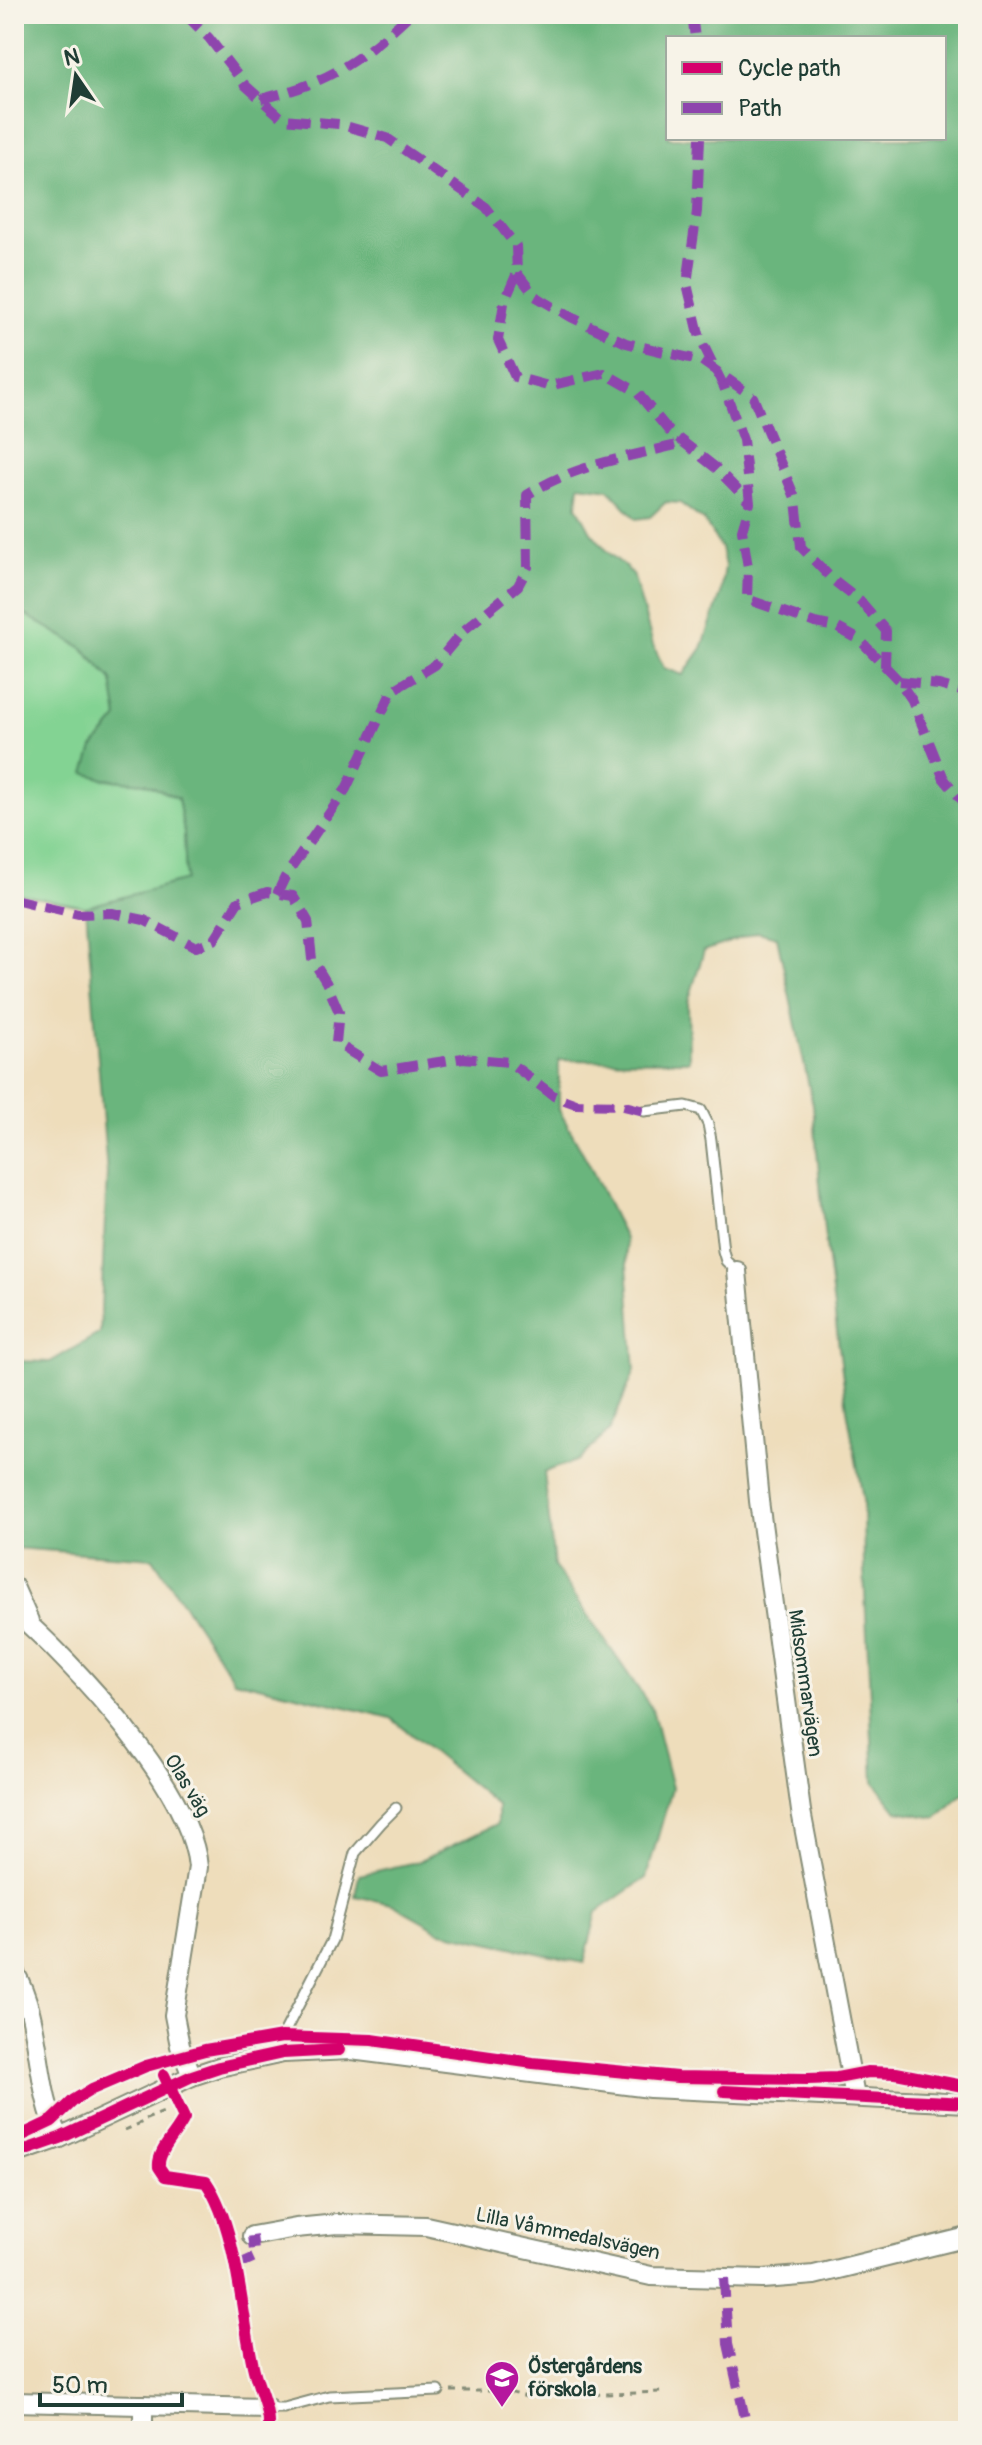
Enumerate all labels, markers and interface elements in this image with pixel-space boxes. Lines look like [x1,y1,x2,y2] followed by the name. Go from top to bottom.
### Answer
[36,36,116,116] north arrow
[666,36,946,140] legend
[61,42,82,73] text: N
[738,54,841,83] text: Cycle path
[738,94,782,123] text: Path
[783,1608,828,1758] street label: Midsommarvägen
[159,1749,216,1821] street label: Olas väg
[473,2202,662,2265] street label: Lilla Våmmedalsvägen
[528,2354,642,2402] place label: Östergårdens förskola
[40,2357,182,2407] scale bar
[483,2359,521,2409] school or university icon: Östergårdens förskola
[52,2371,108,2400] text: 50 m

